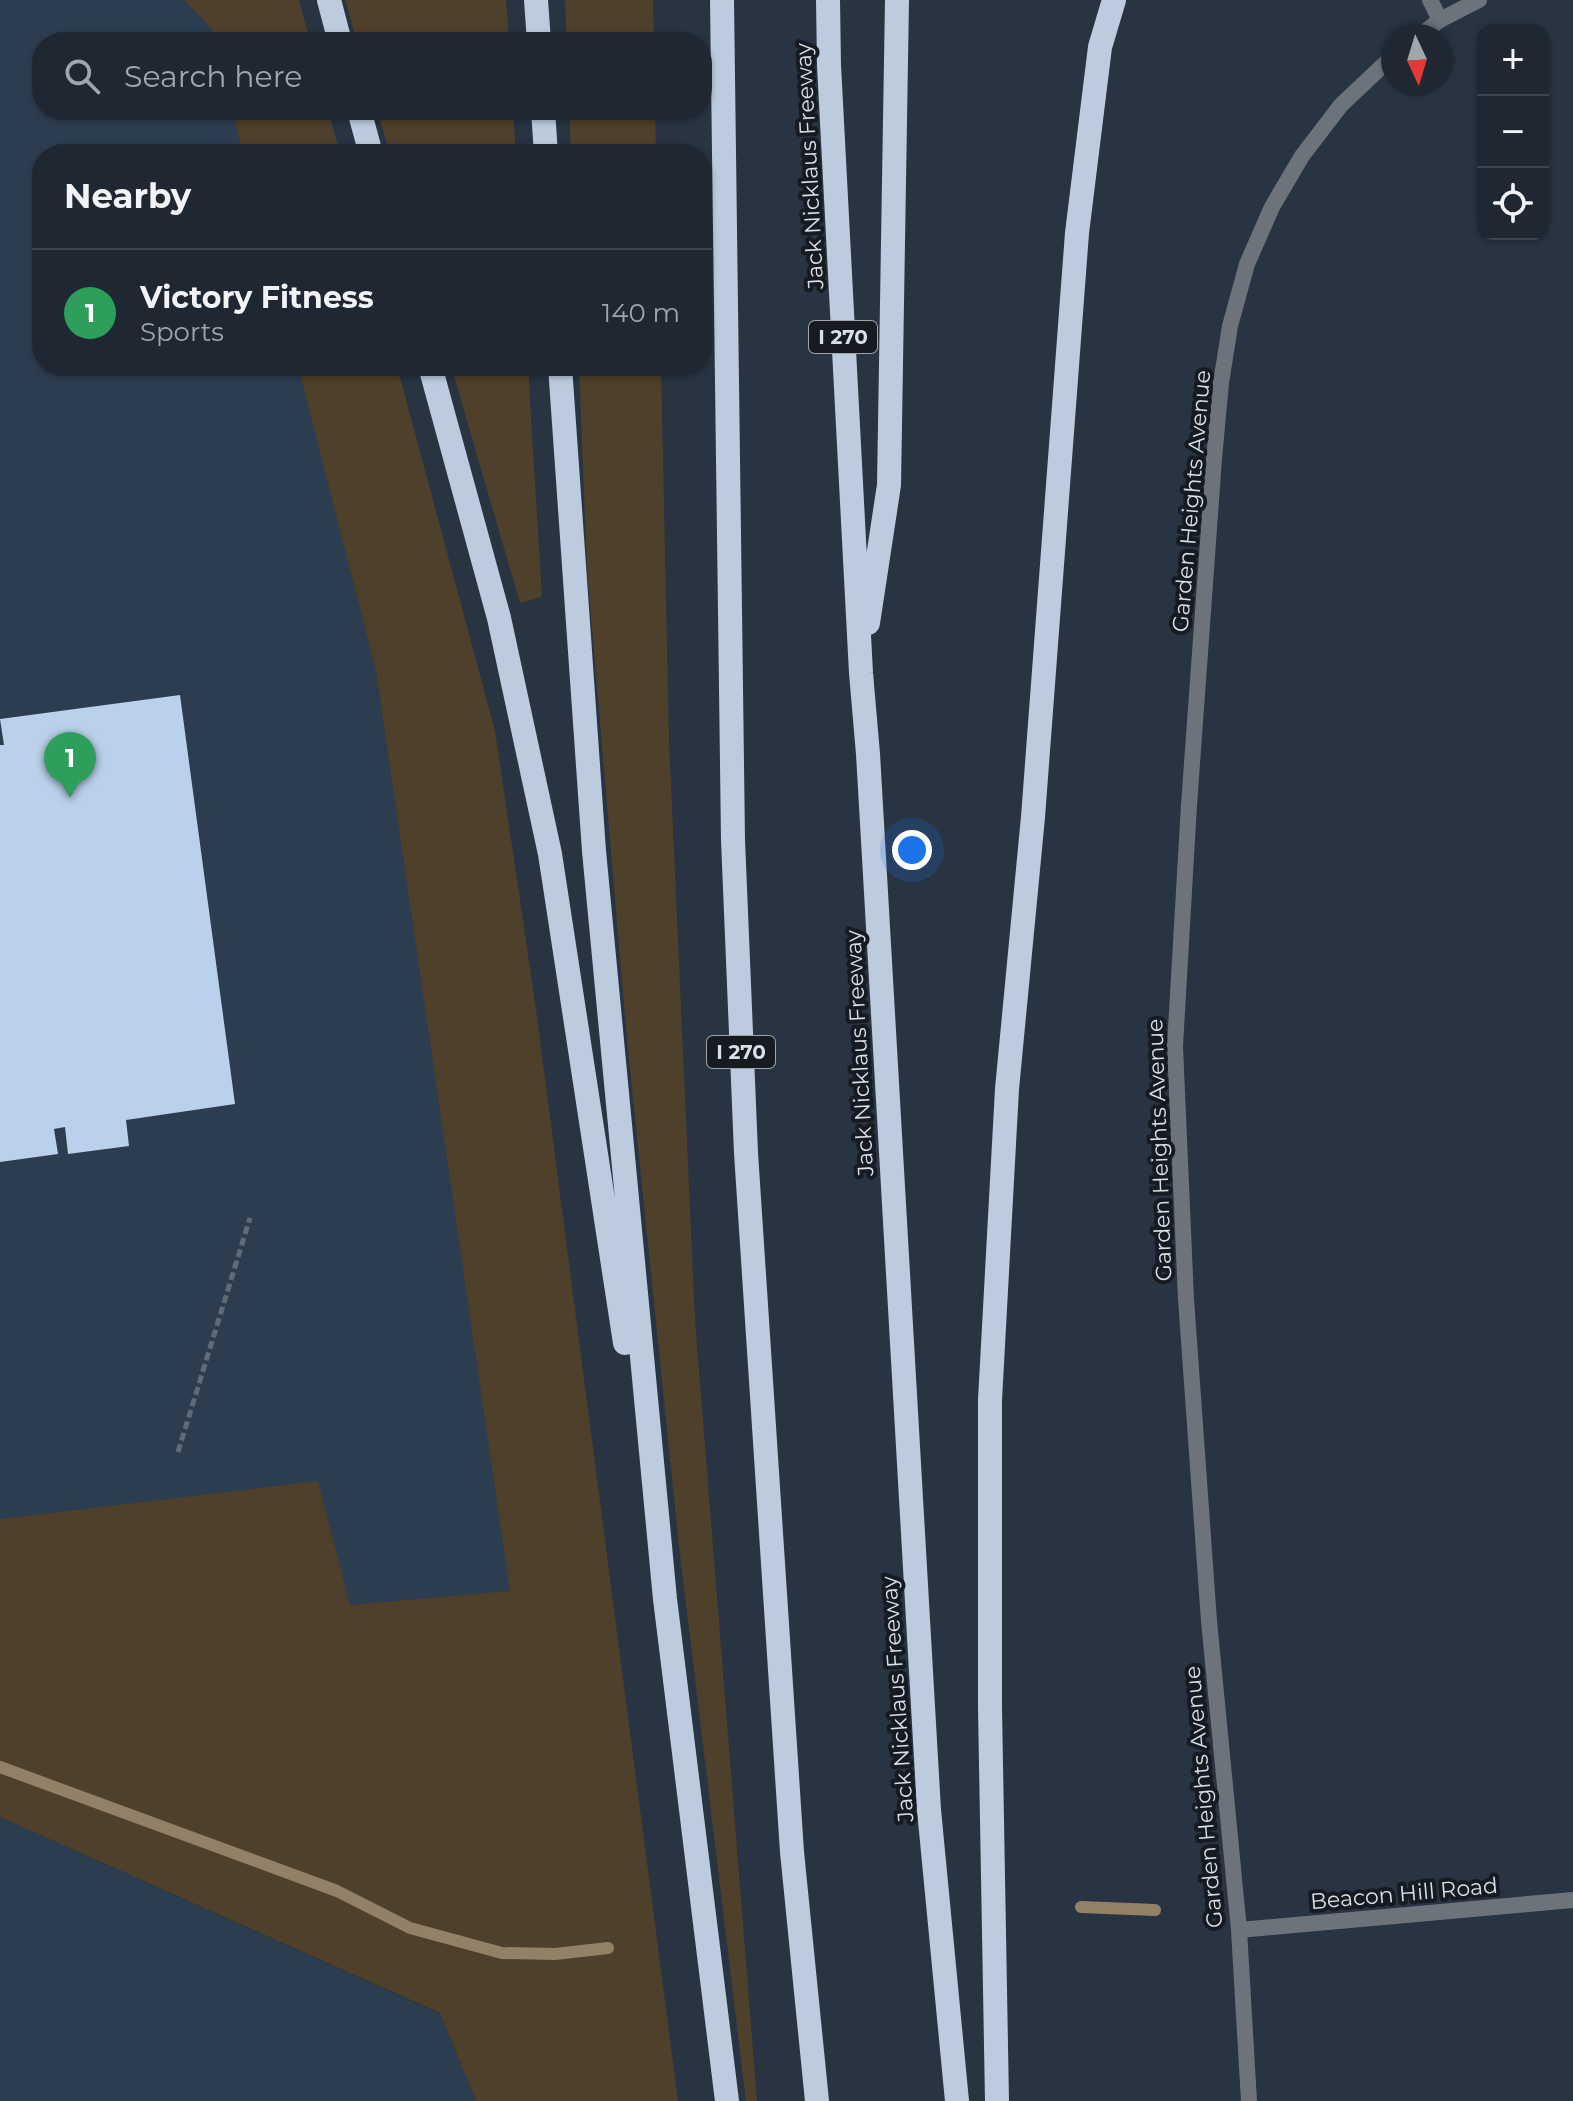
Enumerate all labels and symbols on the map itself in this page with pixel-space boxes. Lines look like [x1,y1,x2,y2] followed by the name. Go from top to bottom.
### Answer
[1381,24,1453,96] north arrow
[790,42,829,291] street label: Jack Nicklaus Freeway
[809,321,877,353] road number: I 270
[1167,369,1216,633] street label: Garden Heights Avenue
[44,732,96,798] pin: 1
[892,830,932,870] your location
[840,929,879,1178] street label: Jack Nicklaus Freeway
[1141,1018,1178,1282] street label: Garden Heights Avenue
[707,1036,775,1068] road number: I 270
[875,1575,920,1824] street label: Jack Nicklaus Freeway
[1179,1665,1228,1929] street label: Garden Heights Avenue
[1309,1872,1499,1915] street label: Beacon Hill Road

